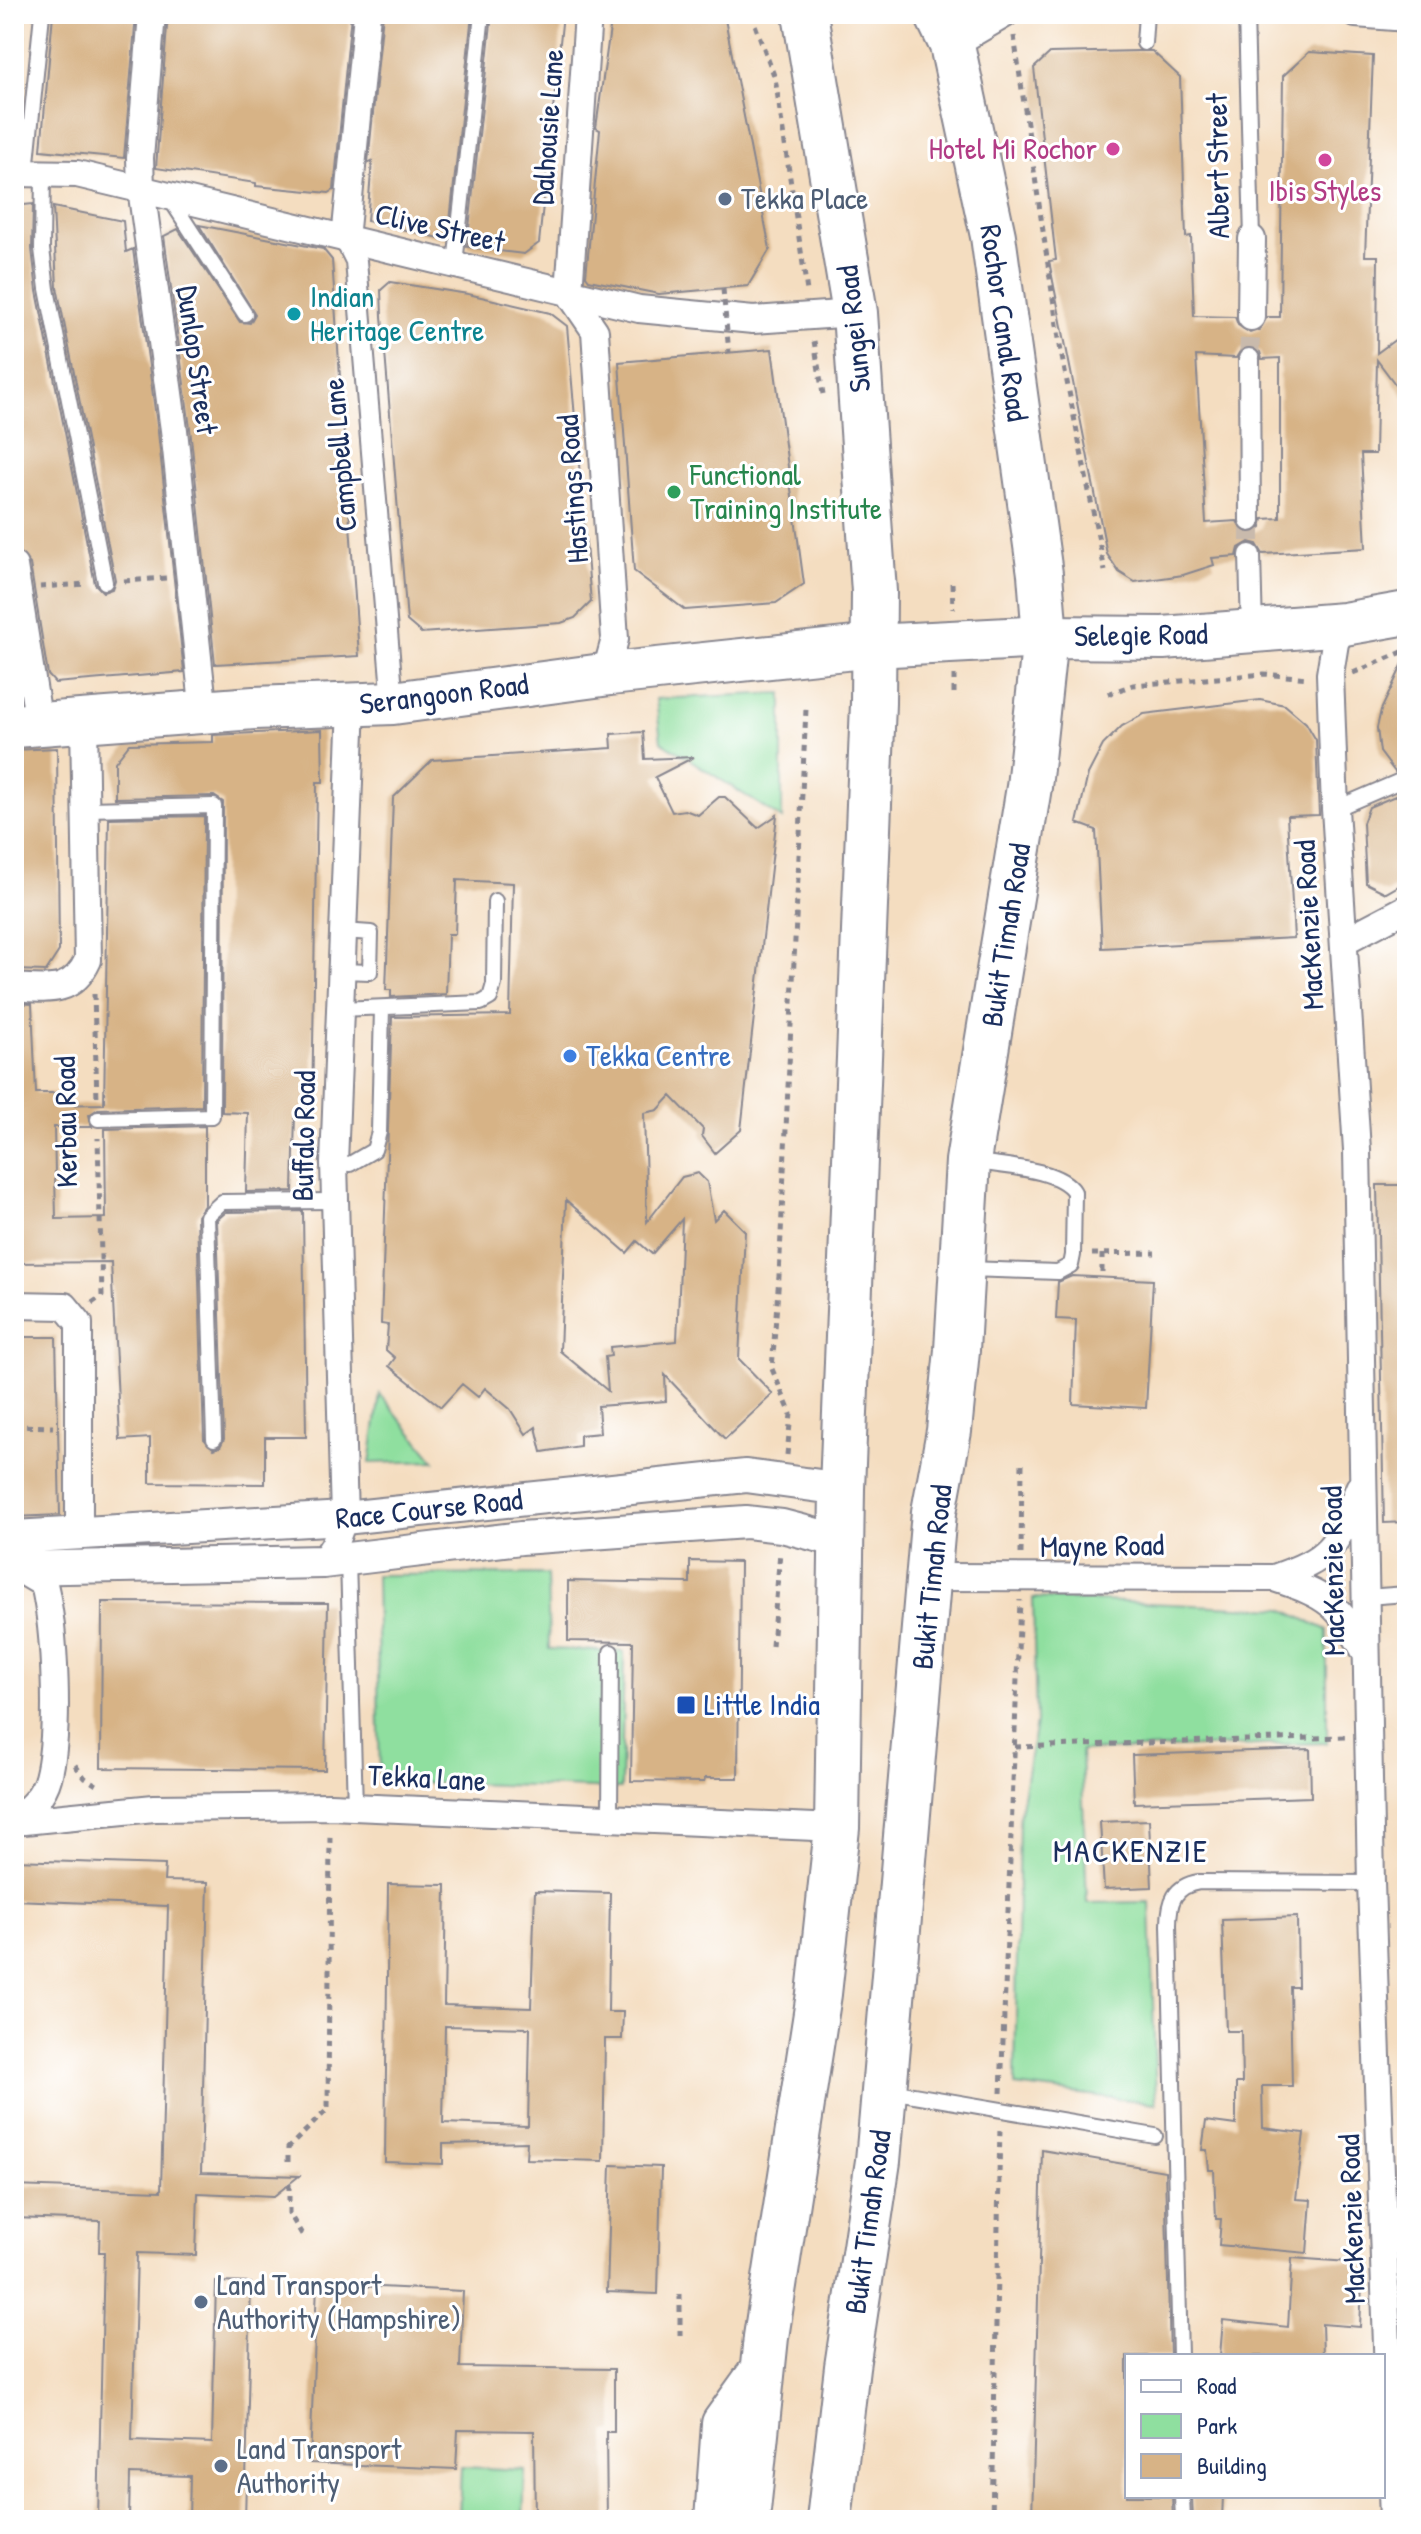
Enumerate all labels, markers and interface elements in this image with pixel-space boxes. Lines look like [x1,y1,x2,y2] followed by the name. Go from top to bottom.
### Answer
[522,48,572,206] street label: Dalhousie Lane
[1196,92,1238,239] street label: Albert Street
[929,128,1097,168] place label: Hotel Mi Rochor
[1104,140,1122,158] marker: Hotel Mi Rochor
[1316,151,1334,169] marker: Ibis Styles
[1269,170,1381,210] place label: Ibis Styles
[741,178,868,218] place label: Tekka Place
[716,190,734,208] marker: Tekka Place
[372,193,510,261] street label: Clive Street
[971,222,1039,424] street label: Rochor Canal Road
[826,263,880,395] street label: Sungei Road
[310,276,484,350] place label: Indian Heritage Centre
[168,283,228,437] street label: Dunlop Street
[285,305,303,323] marker: Indian Heritage Centre
[312,377,366,534] street label: Campbell Lane
[547,413,597,565] street label: Hastings Road
[689,454,882,528] place label: Functional Training Institute
[665,483,683,501] marker: Functional Training Institute
[1074,613,1208,655] street label: Selegie Road
[357,663,531,723] street label: Serangoon Road
[1284,839,1332,1011] street label: MacKenzie Road
[971,840,1039,1029] street label: Bukit Timah Road
[586,1035,731,1075] place label: Tekka Centre
[561,1047,579,1065] marker: Tekka Centre
[44,1056,86,1188] street label: Kerbau Road
[282,1070,324,1202] street label: Buffalo Road
[334,1478,525,1538] street label: Race Course Road
[901,1482,961,1671] street label: Bukit Timah Road
[1311,1485,1353,1656] street label: MacKenzie Road
[1040,1524,1165,1566] street label: Mayne Road
[704,1684,820,1724] place label: Little India
[675,1694,697,1716] marker: Little India
[367,1754,487,1800] street label: Tekka Lane
[1053,1829,1209,1872] district label: MACKENZIE
[834,2127,900,2316] street label: Bukit Timah Road
[1328,2133,1374,2305] street label: MacKenzie Road
[217,2264,461,2338] place label: Land Transport Authority (Hampshire)
[192,2293,210,2311] marker: Land Transport Authority (Hampshire)
[1125,2354,1385,2498] legend
[1197,2369,1236,2401] text: Road
[1197,2409,1237,2441] text: Park
[237,2428,402,2502] place label: Land Transport Authority
[1197,2449,1267,2481] text: Building
[212,2457,230,2475] marker: Land Transport Authority

